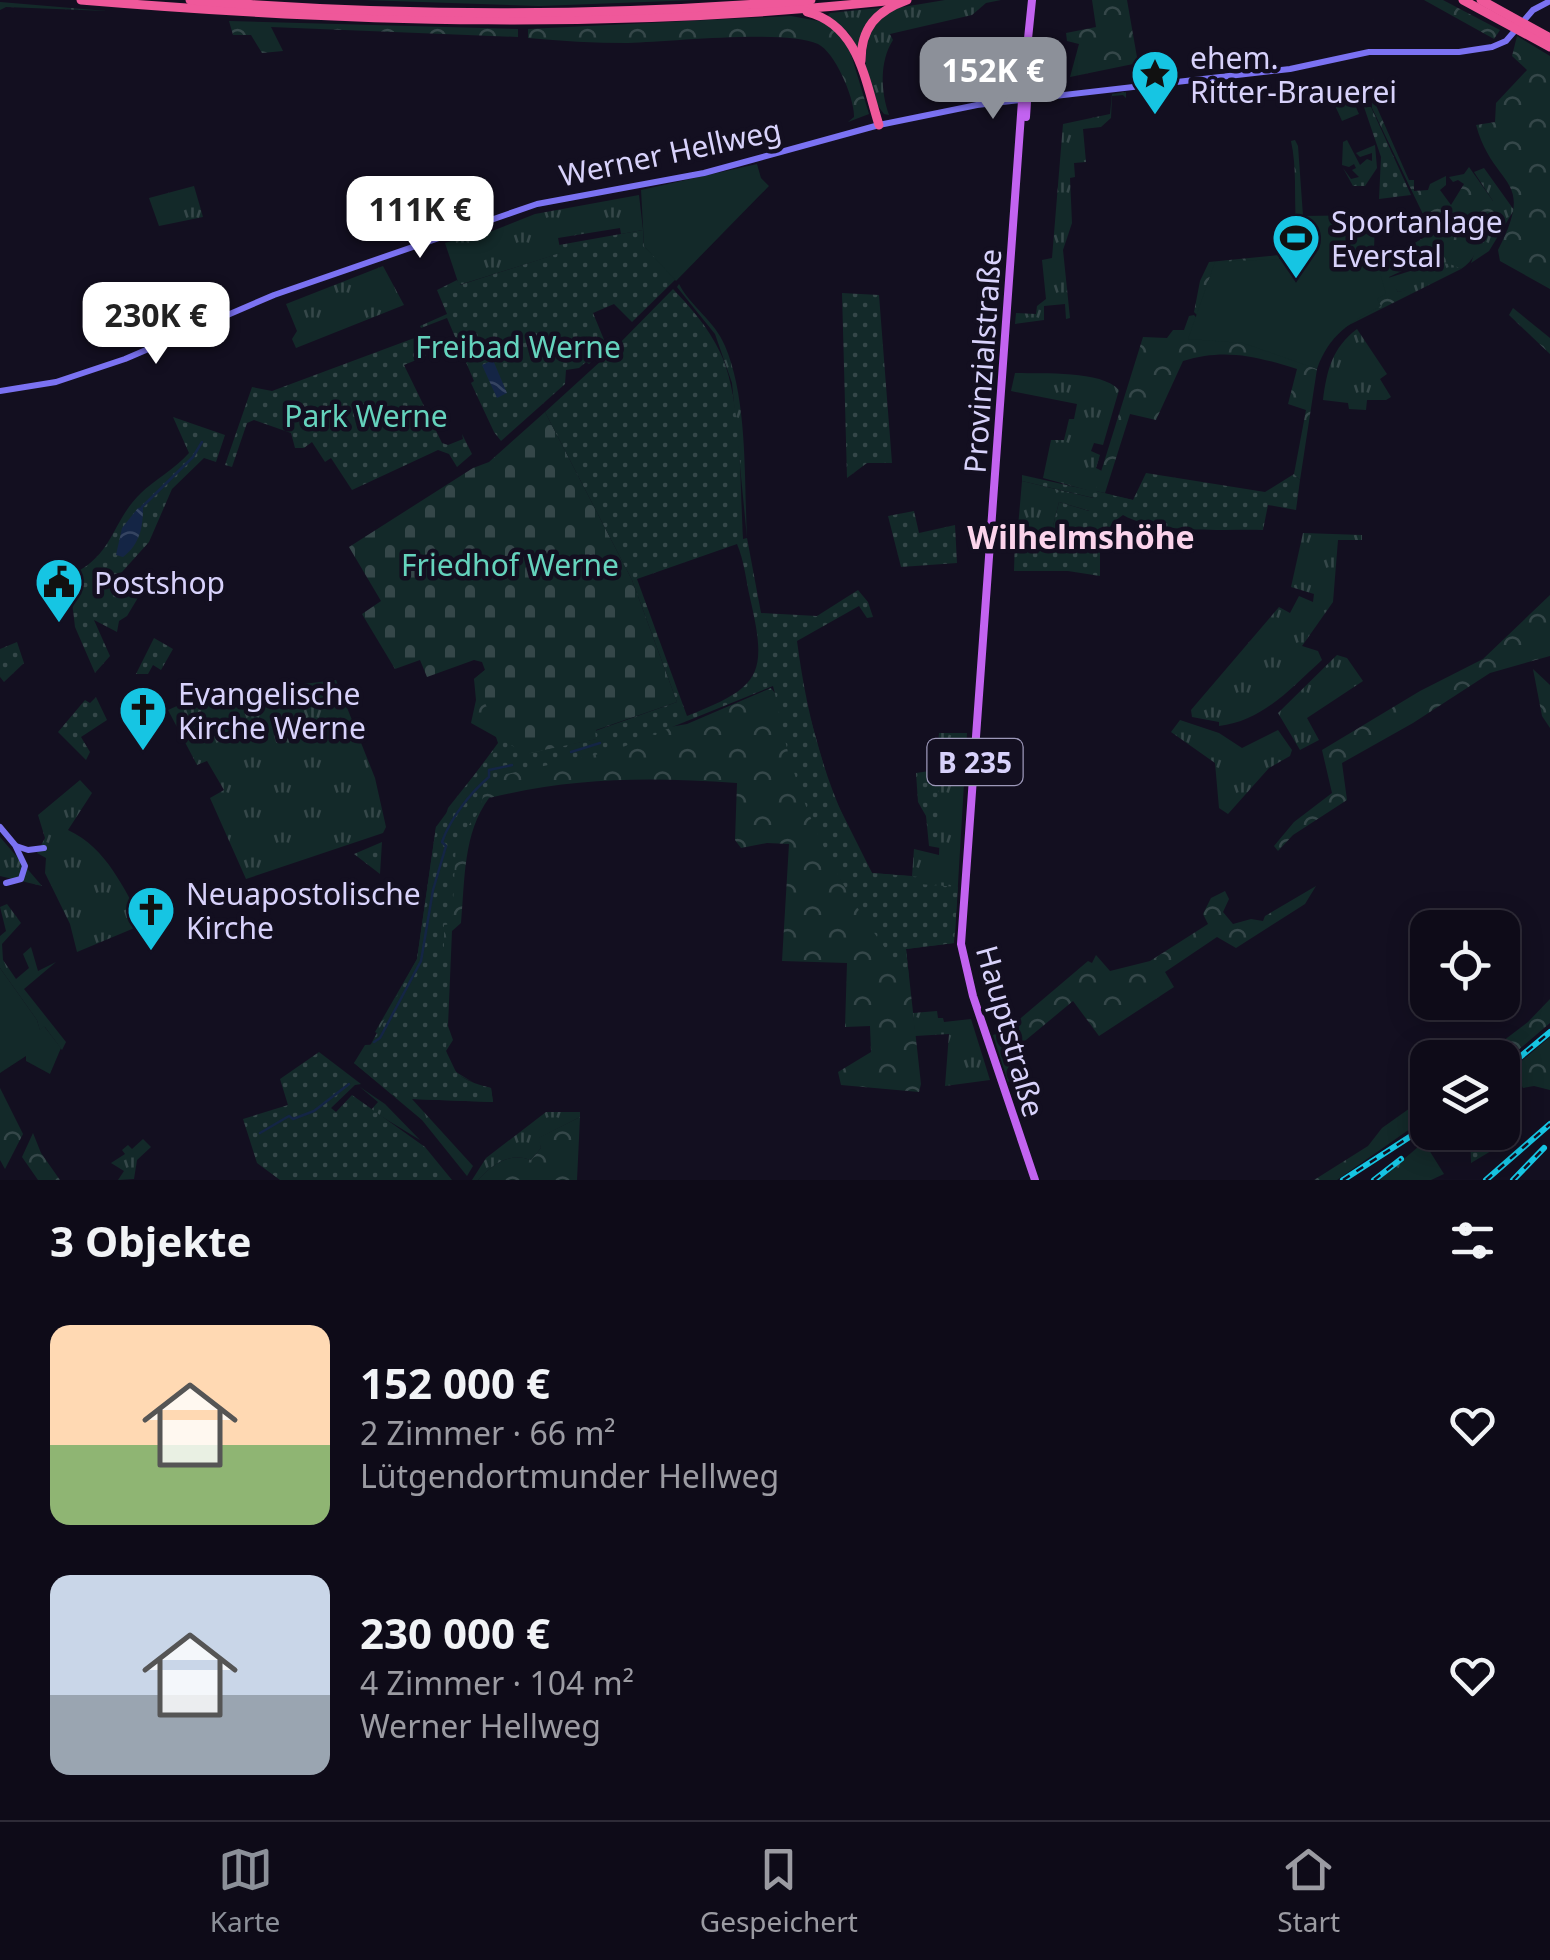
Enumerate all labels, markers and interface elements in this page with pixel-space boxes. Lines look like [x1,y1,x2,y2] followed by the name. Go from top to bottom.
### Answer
[912,37,1074,122] pin: 152K €
[1190,37,1397,112] place label: ehem. Ritter-Brauerei
[942,48,1044,91] text: 152K €
[1129,48,1181,116] place icon: ehem. Ritter-Brauerei
[555,108,785,196] street label: Werner Hellweg
[339,176,501,261] pin: 111K €
[369,187,471,230] text: 111K €
[1331,201,1503,276] place label: Sportanlage Everstal
[1270,212,1322,280] sports icon: Sportanlage Everstal
[954,247,1010,475] street label: Provinzialstraße
[75,282,237,367] pin: 230K €
[105,293,207,336] text: 230K €
[415,326,621,367] park label: Freibad Werne
[284,395,448,436] park label: Park Werne
[967,515,1195,558] district label: Wilhelmshöhe
[401,544,619,585] park label: Friedhof Werne
[33,556,85,624] public building icon: Postshop
[94,562,225,603] place label: Postshop
[178,673,366,748] place label: Evangelische Kirche Werne
[117,684,169,752] church icon: Evangelische Kirche Werne
[928,739,1022,785] road number: B 235
[186,873,421,948] place label: Neuapostolische Kirche
[125,884,177,952] church icon: Neuapostolische Kirche
[1410,910,1520,1150] map controls
[1410,910,1520,1020] button: locate
[967,940,1055,1122] street label: Hauptstraße
[1410,1040,1520,1150] button: layers
[50,1212,252,1269] text: 3 Objekte
[1445,1213,1500,1268] icon: filters
[360,1354,550,1411] text: 152 000 €
[130,1365,250,1485] icon: home
[1445,1398,1500,1453] icon: heart
[360,1411,616,1454] text: 2 Zimmer · 66 m²
[360,1454,779,1497] text: Lütgendortmunder Hellweg
[360,1604,550,1661] text: 230 000 €
[130,1615,250,1735] icon: home
[1445,1648,1500,1703] icon: heart
[360,1661,634,1704] text: 4 Zimmer · 104 m²
[360,1704,601,1747] text: Werner Hellweg
[210,1842,280,1940] tab: Karte
[700,1842,858,1940] tab: Gespeichert
[1277,1842,1340,1940] tab: Start

